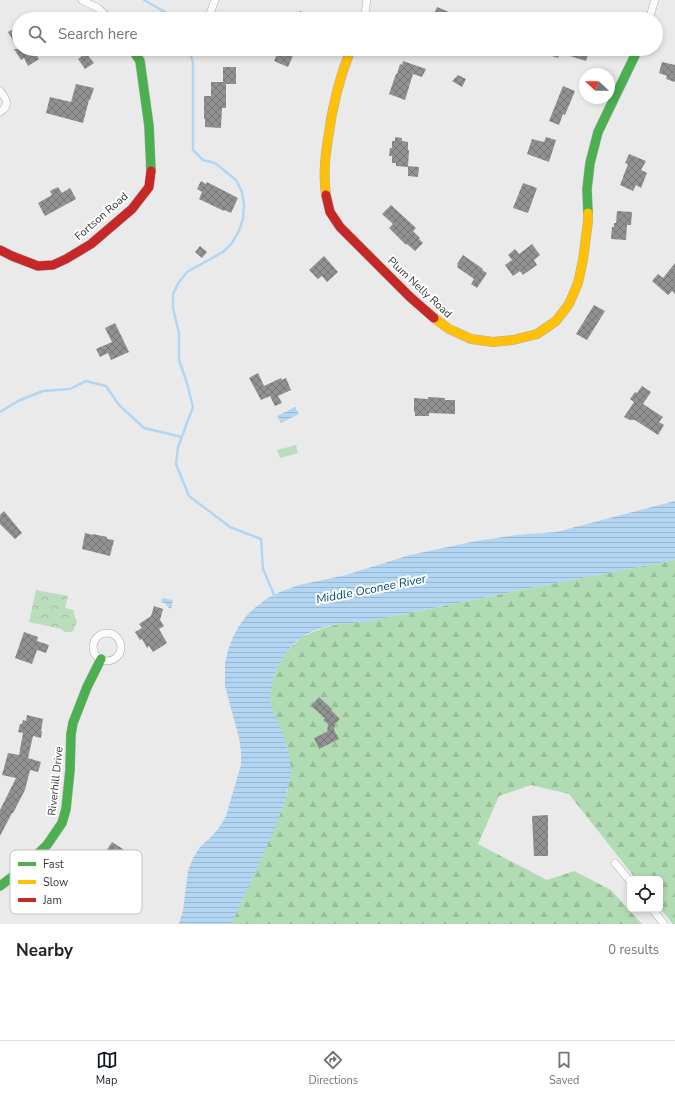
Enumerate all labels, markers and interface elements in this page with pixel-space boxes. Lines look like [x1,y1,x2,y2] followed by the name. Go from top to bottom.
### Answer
[12,12,663,56] search box
[26,23,48,45] icon: search
[58,24,138,44] text: Search here
[579,68,615,104] north arrow
[71,189,131,244] street label: Fortson Road
[384,254,455,321] street label: Plum Nelly Road
[315,570,428,607] water label: Middle Oconee River
[44,746,67,816] street label: Riverhill Drive
[10,850,142,914] legend
[43,857,64,872] text: Fast
[43,875,68,890] text: Slow
[627,876,663,912] map controls
[627,876,663,912] button: locate
[42,893,62,908] text: Jam
[16,939,73,962] text: Nearby
[608,941,659,959] text: 0 results
[96,1049,118,1088] tab: Map
[309,1049,358,1088] tab: Directions
[549,1049,579,1088] tab: Saved

